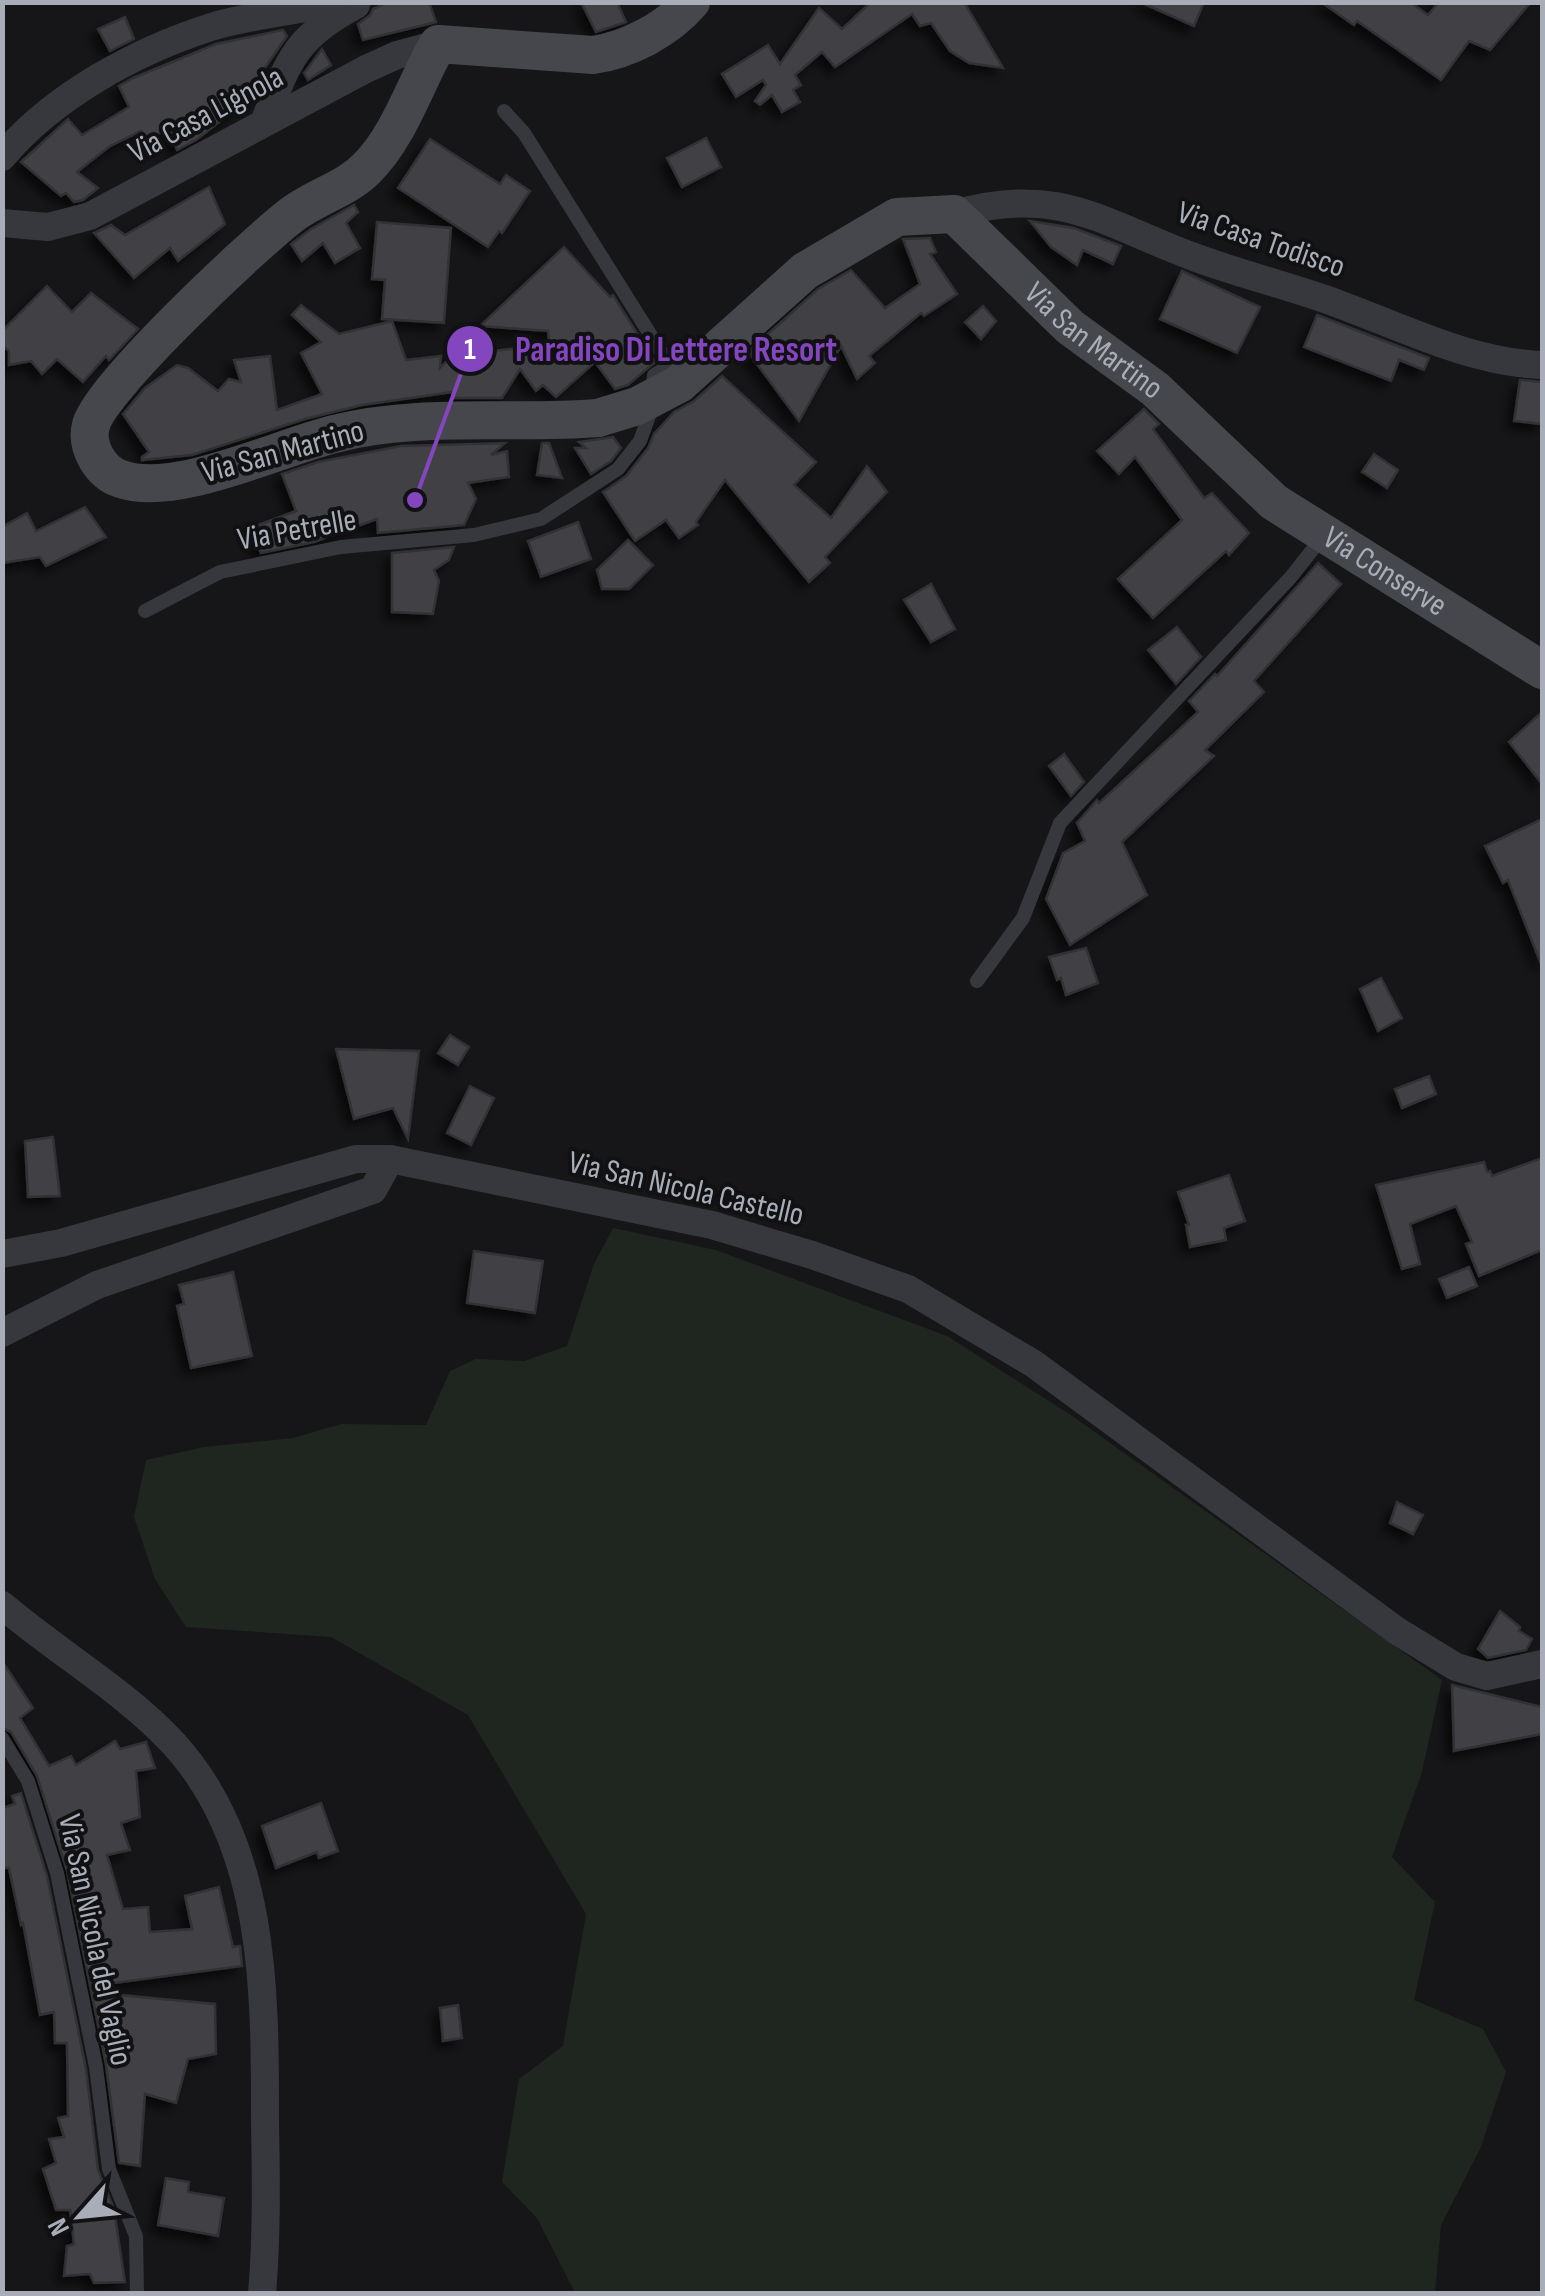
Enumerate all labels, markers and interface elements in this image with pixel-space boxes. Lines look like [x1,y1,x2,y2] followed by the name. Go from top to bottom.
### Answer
[122,58,290,172] street label: Via Casa Lignola
[1172,193,1350,287] street label: Via Casa Todisco
[1016,274,1171,408] street label: Via San Martino
[445,316,857,381] callout: Paradiso Di Lettere Resort
[515,329,837,372] text: Paradiso Di Lettere Resort
[464,332,476,368] text: 1
[198,412,368,492] street label: Via San Martino
[234,500,360,560] street label: Via Petrelle
[1316,518,1454,625] street label: Via Conserve
[564,1143,808,1235] street label: Via San Nicola Castello
[49,1811,141,2069] street label: Via San Nicola del Vaglio
[30,2166,130,2266] north arrow
[41,2213,77,2241] text: N

